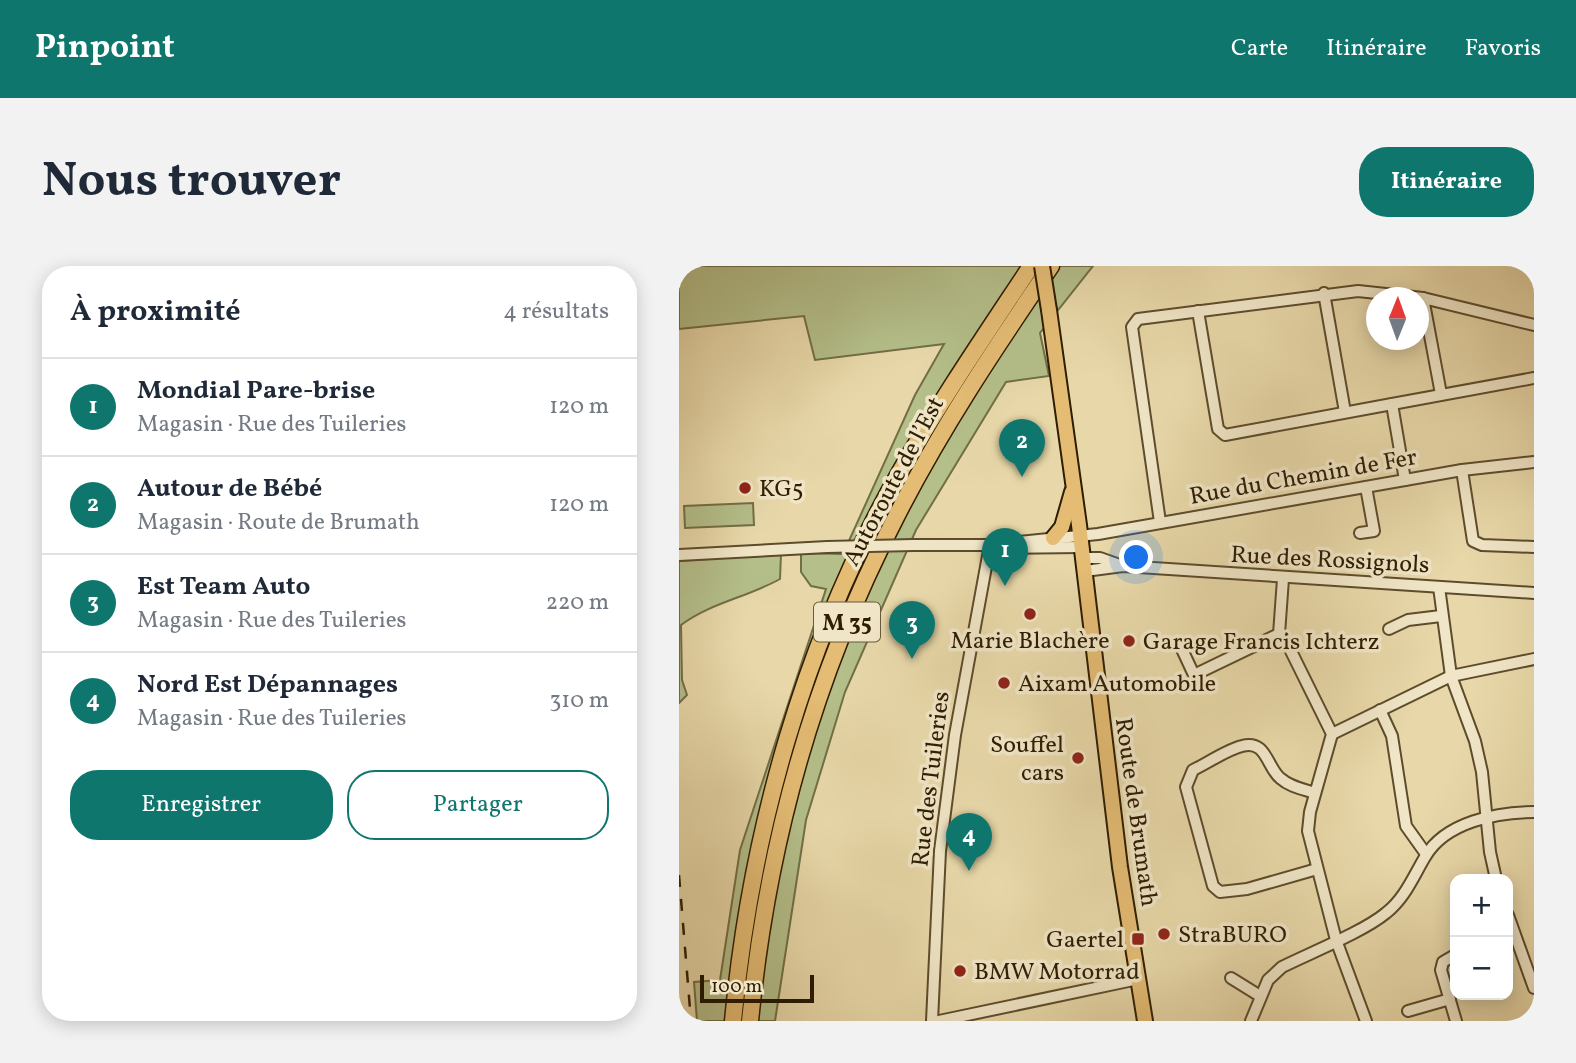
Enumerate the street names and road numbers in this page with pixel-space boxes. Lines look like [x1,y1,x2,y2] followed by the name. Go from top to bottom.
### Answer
[836,391,954,573] street label: Autoroute de l’Est
[1187,441,1420,515] street label: Rue du Chemin de Fer
[1230,539,1430,583] street label: Rue des Rossignols
[814,602,880,642] road number: M 35
[904,690,960,869] street label: Rue des Tuileries
[1105,716,1165,909] street label: Route de Brumath

